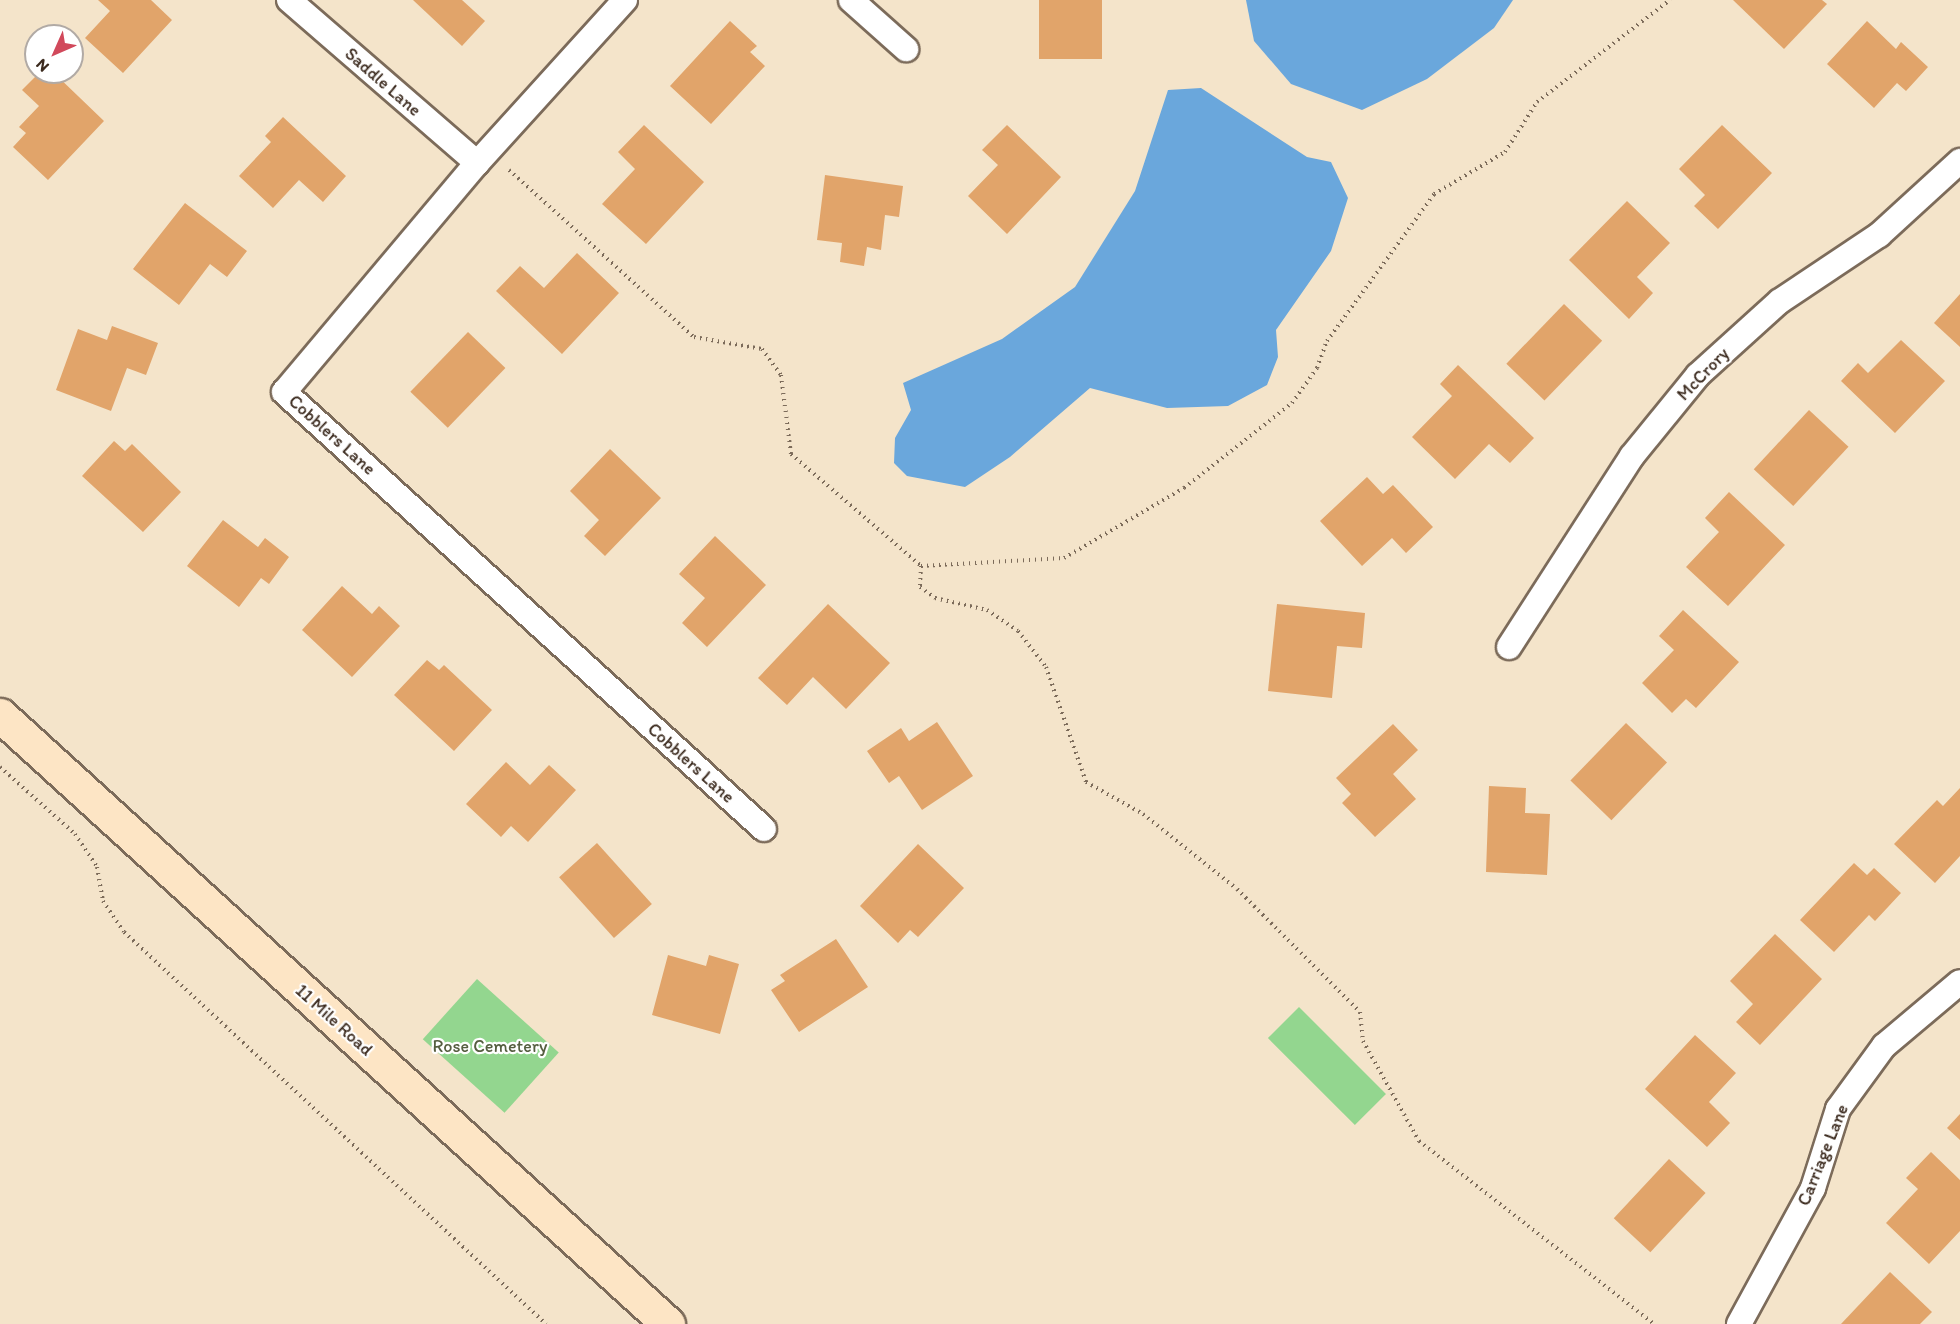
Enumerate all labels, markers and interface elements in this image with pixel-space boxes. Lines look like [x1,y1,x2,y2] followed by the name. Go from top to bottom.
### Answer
[24,24,84,84] north arrow
[340,43,426,121] street label: Saddle Lane
[32,55,53,76] text: N
[1672,343,1734,405] street label: McCrory
[284,390,380,480] street label: Cobblers Lane
[643,718,739,808] street label: Cobblers Lane
[291,980,377,1060] street label: 11 Mile Road
[432,1035,548,1057] park label: Rose Cemetery
[1793,1101,1853,1209] street label: Carriage Lane

